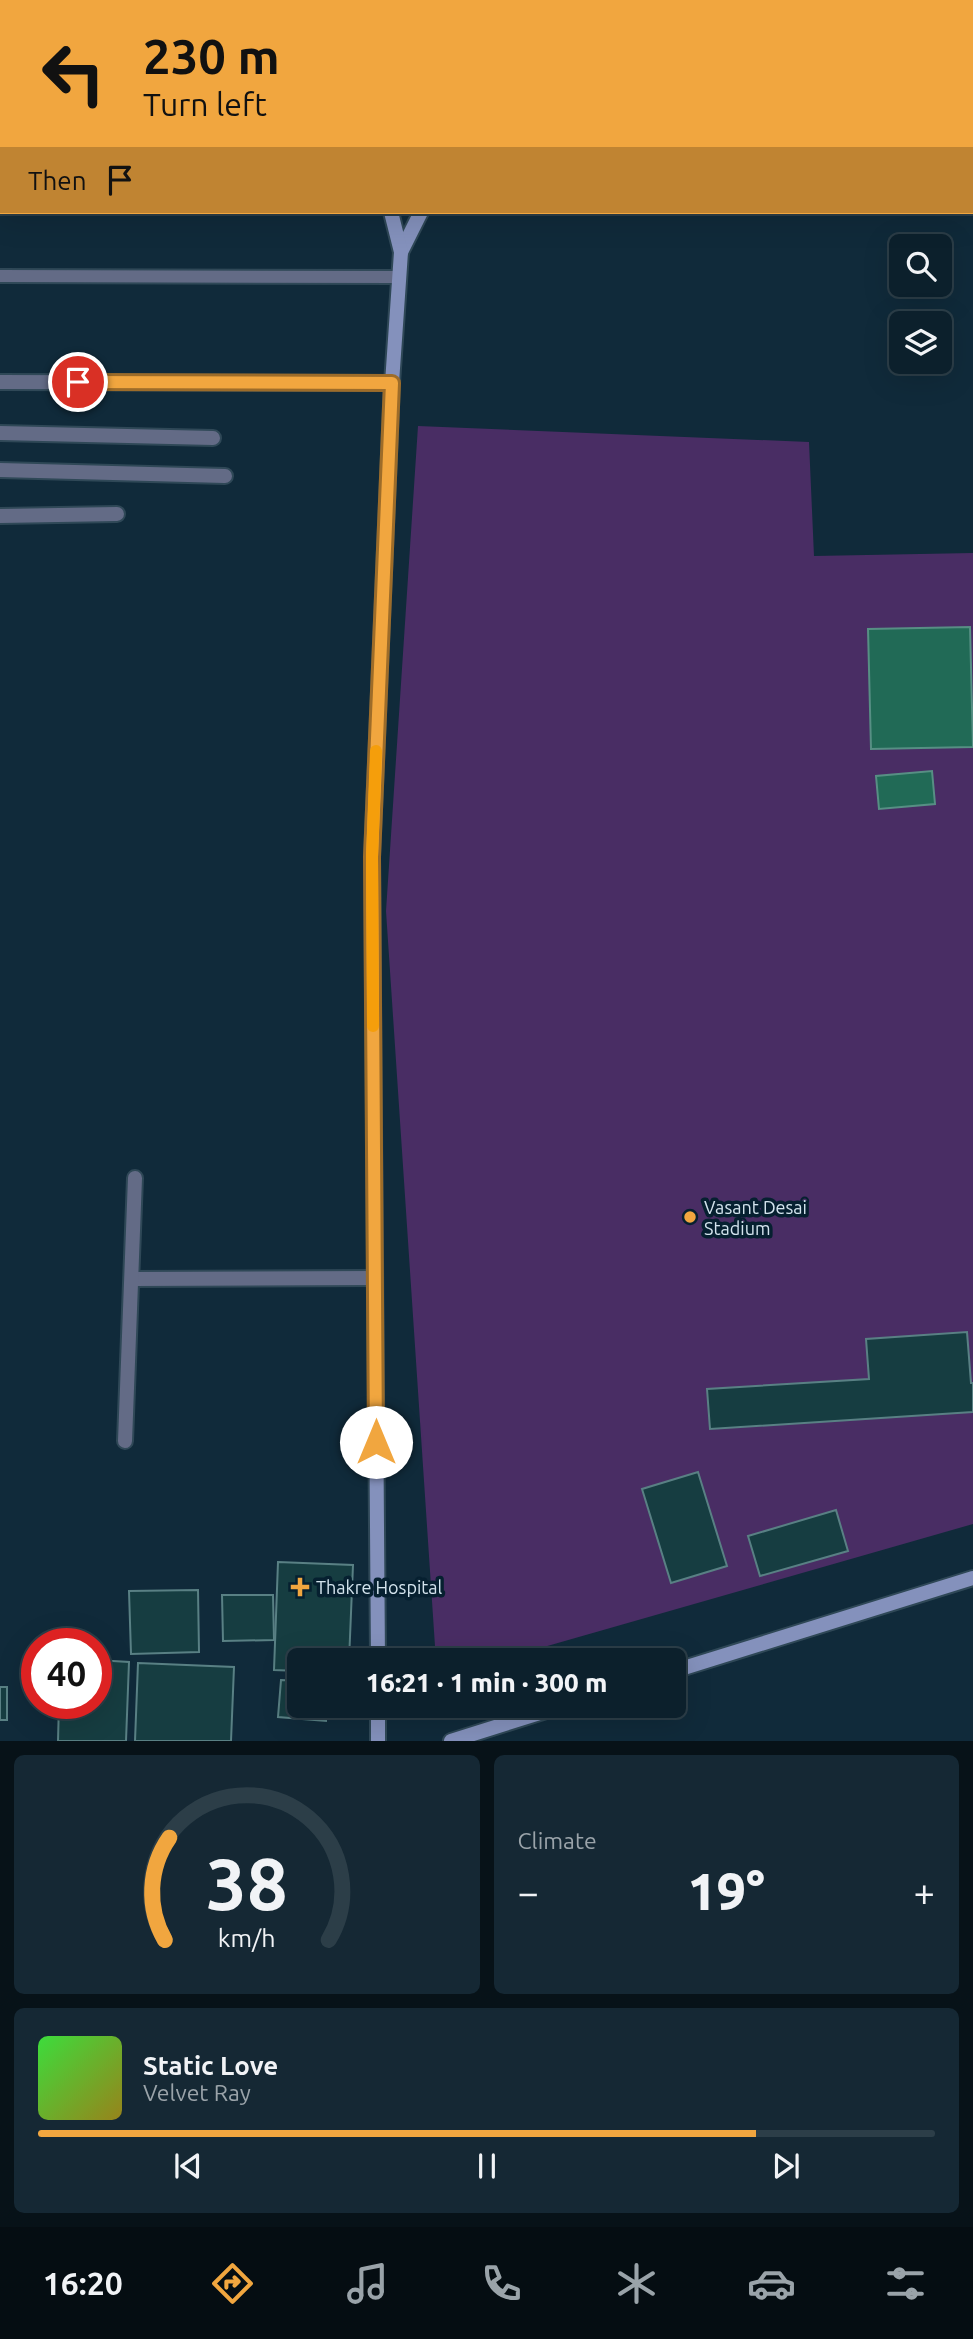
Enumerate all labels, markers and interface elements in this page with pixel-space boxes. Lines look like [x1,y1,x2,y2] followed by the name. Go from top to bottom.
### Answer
[28,28,119,119] icon: left
[143,28,280,83] text: 230 m
[143,86,267,122] text: Turn left
[101,161,139,199] icon: arrive
[28,166,87,195] text: Then
[889,234,952,374] map controls
[889,234,952,297] button: search
[889,311,952,374] button: layers
[48,352,108,412] pin
[59,363,97,401] icon: arrive
[704,1197,807,1238] place label: Vasant Desai Stadium
[682,1209,698,1225] marker: Vasant Desai Stadium
[339,1405,413,1479] position arrow
[290,1577,310,1597] marker: Thakre Hospital
[316,1577,443,1597] place label: Thakre Hospital
[21,1628,112,1719] speed limit sign: 40
[366,1668,607,1697] text: 16:21 · 1 min · 300 m
[518,1828,597,1853] text: Climate
[206,1843,288,1925] text: 38
[687,1862,765,1920] text: 19°
[518,1871,539,1913] text: −
[914,1871,935,1913] text: +
[218,1924,276,1952] text: km/h
[143,2051,278,2080] text: Static Love
[143,2080,251,2105] text: Velvet Ray
[169,2147,207,2185] icon: previous
[468,2147,506,2185] icon: pause
[767,2147,805,2185] icon: next
[208,2259,257,2308] icon: directions
[343,2259,392,2308] icon: music
[477,2259,526,2308] icon: phone
[612,2259,661,2308] icon: climate
[747,2259,796,2308] icon: car
[881,2259,930,2308] icon: filters
[43,2265,123,2301] text: 16:20

